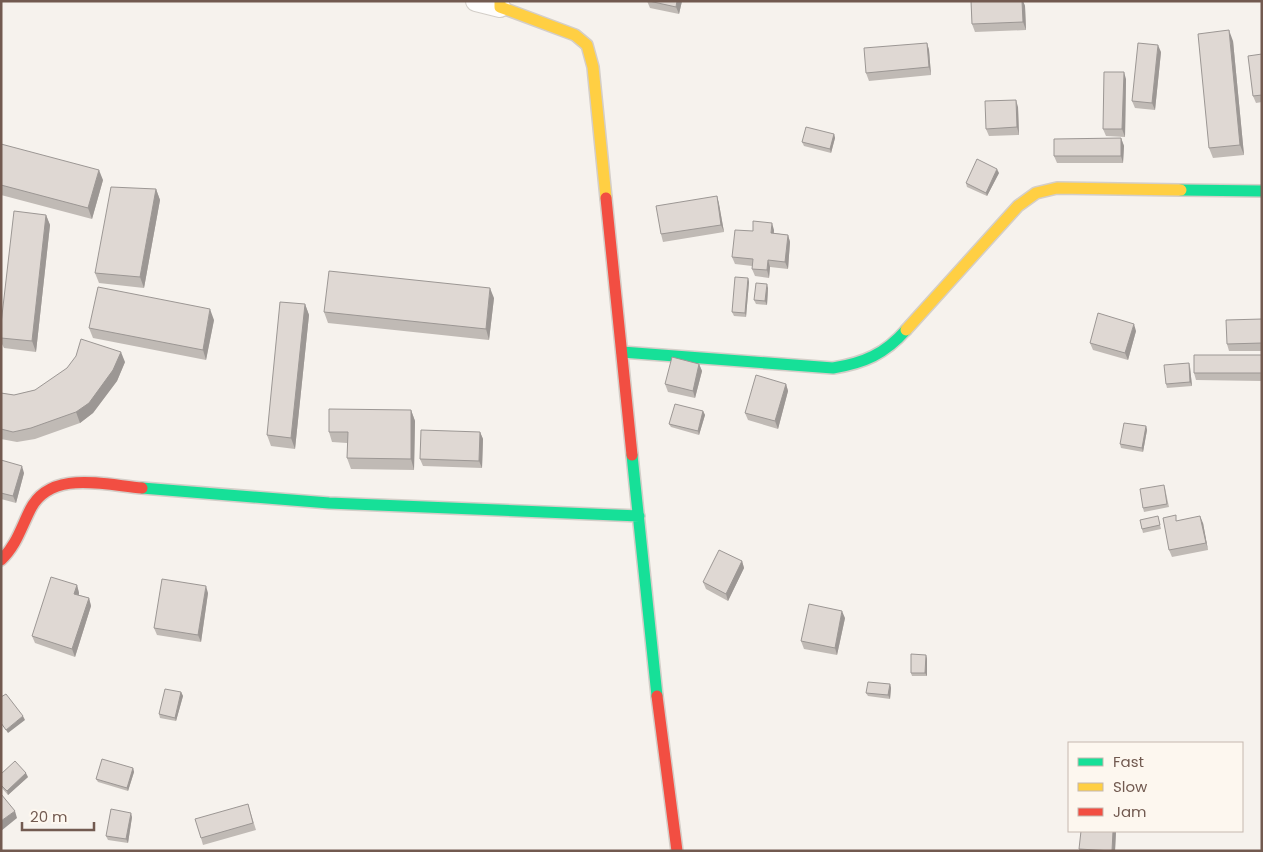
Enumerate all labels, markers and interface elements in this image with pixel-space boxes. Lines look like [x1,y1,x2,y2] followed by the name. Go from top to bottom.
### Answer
[1068,742,1243,832] legend
[1113,751,1144,772] text: Fast
[1113,776,1148,797] text: Slow
[22,800,95,832] scale bar
[1113,801,1147,822] text: Jam
[30,806,68,827] text: 20 m

